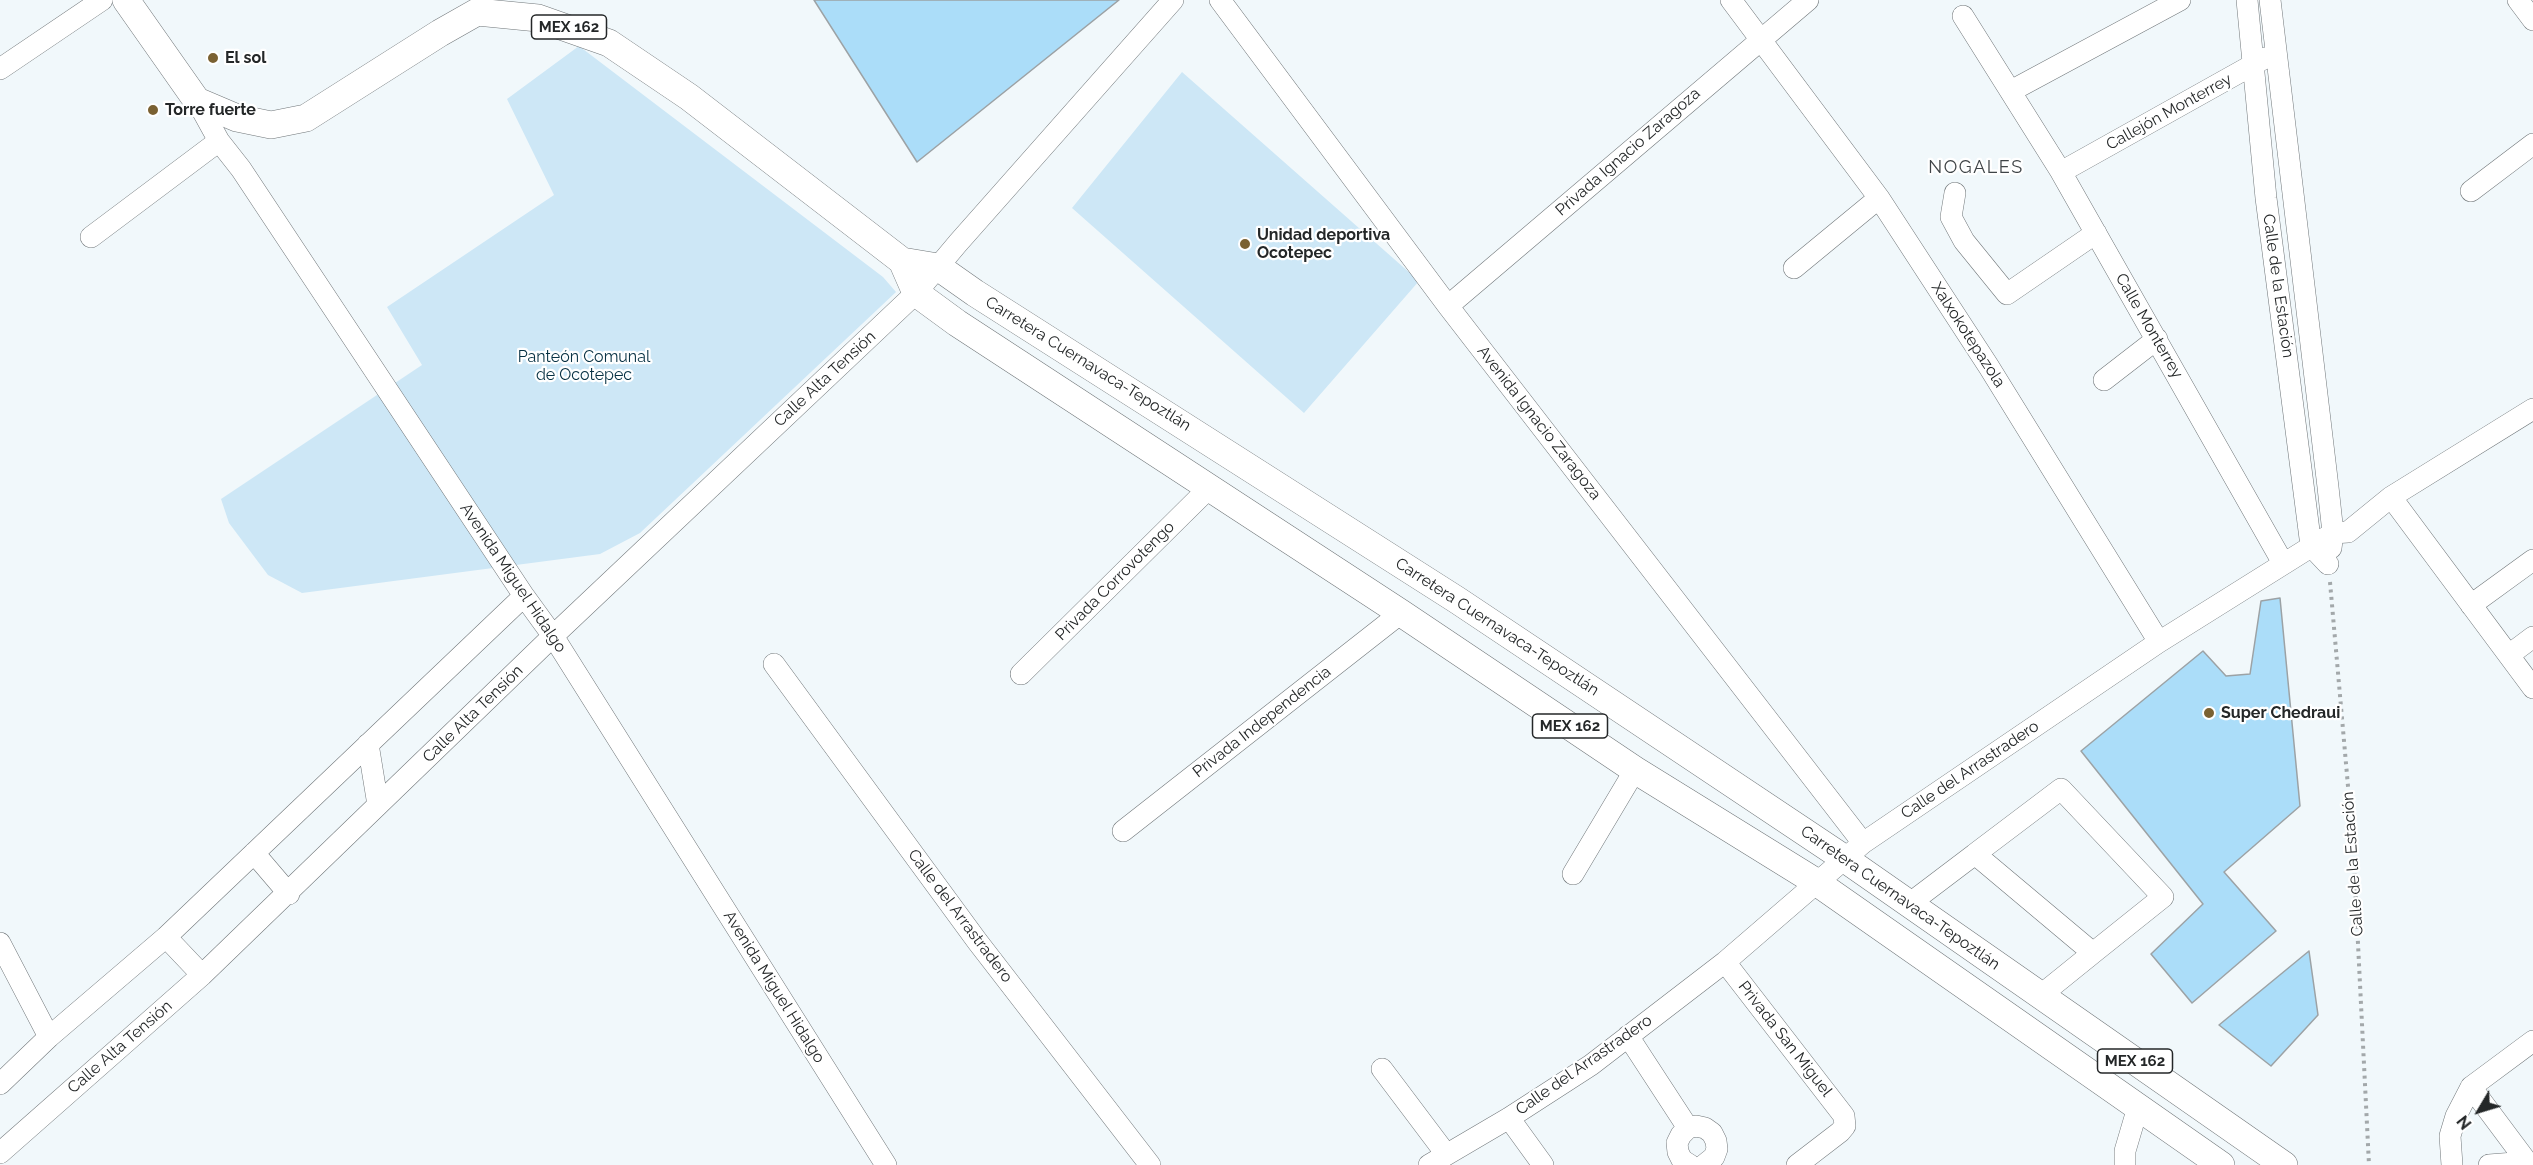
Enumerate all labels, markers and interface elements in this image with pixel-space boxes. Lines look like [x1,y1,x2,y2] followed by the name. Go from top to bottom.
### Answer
[532,15,606,39] road number: MEX 162
[225,48,266,68] place label: El sol
[206,51,220,65] marker: El sol
[2103,70,2235,154] street label: Callejón Monterrey
[1552,84,1704,220] street label: Privada Ignacio Zaragoza
[165,100,256,120] place label: Torre fuerte
[146,103,160,117] marker: Torre fuerte
[1928,157,2024,179] district label: NOGALES
[2258,213,2298,359] street label: Calle de la Estación
[1257,225,1390,263] place label: Unidad deportiva Ocotepec
[1238,237,1252,251] marker: Unidad deportiva Ocotepec
[2111,270,2187,382] street label: Calle Monterrey
[1927,279,2009,391] street label: Xalxokotepazola
[982,293,1194,435] street label: Carretera Cuernavaca-Tepoztlán
[770,327,880,431] street label: Calle Alta Tensión
[1473,342,1605,504] street label: Avenida Ignacio Zaragoza
[518,347,650,385] park label: Panteón Comunal de Ocotepec
[456,500,570,656] street label: Avenida Miguel Hidalgo
[1051,517,1179,645] street label: Privada Corrovotengo
[1392,554,1602,700] street label: Carretera Cuernavaca-Tepoztlán
[419,661,527,767] street label: Calle Alta Tensión
[1189,662,1335,782] street label: Privada Independencia
[2221,703,2340,723] place label: Super Chedraui
[2202,706,2216,720] marker: Super Chedraui
[1532,714,1608,738] road number: MEX 162
[1897,717,2043,823] street label: Calle del Arrastradero
[2338,791,2368,937] street label: Calle de la Estación
[1797,822,2003,974] street label: Carretera Cuernavaca-Tepoztlán
[904,846,1016,986] street label: Calle del Arrastradero
[719,907,829,1067] street label: Avenida Miguel Hidalgo
[1734,977,1836,1101] street label: Privada San Miguel
[64,996,176,1098] street label: Calle Alta Tensión
[1512,1011,1656,1119] street label: Calle del Arrastradero
[2098,1049,2172,1073] road number: MEX 162
[2449,1081,2509,1141] north arrow
[2453,1112,2476,1133] text: N

